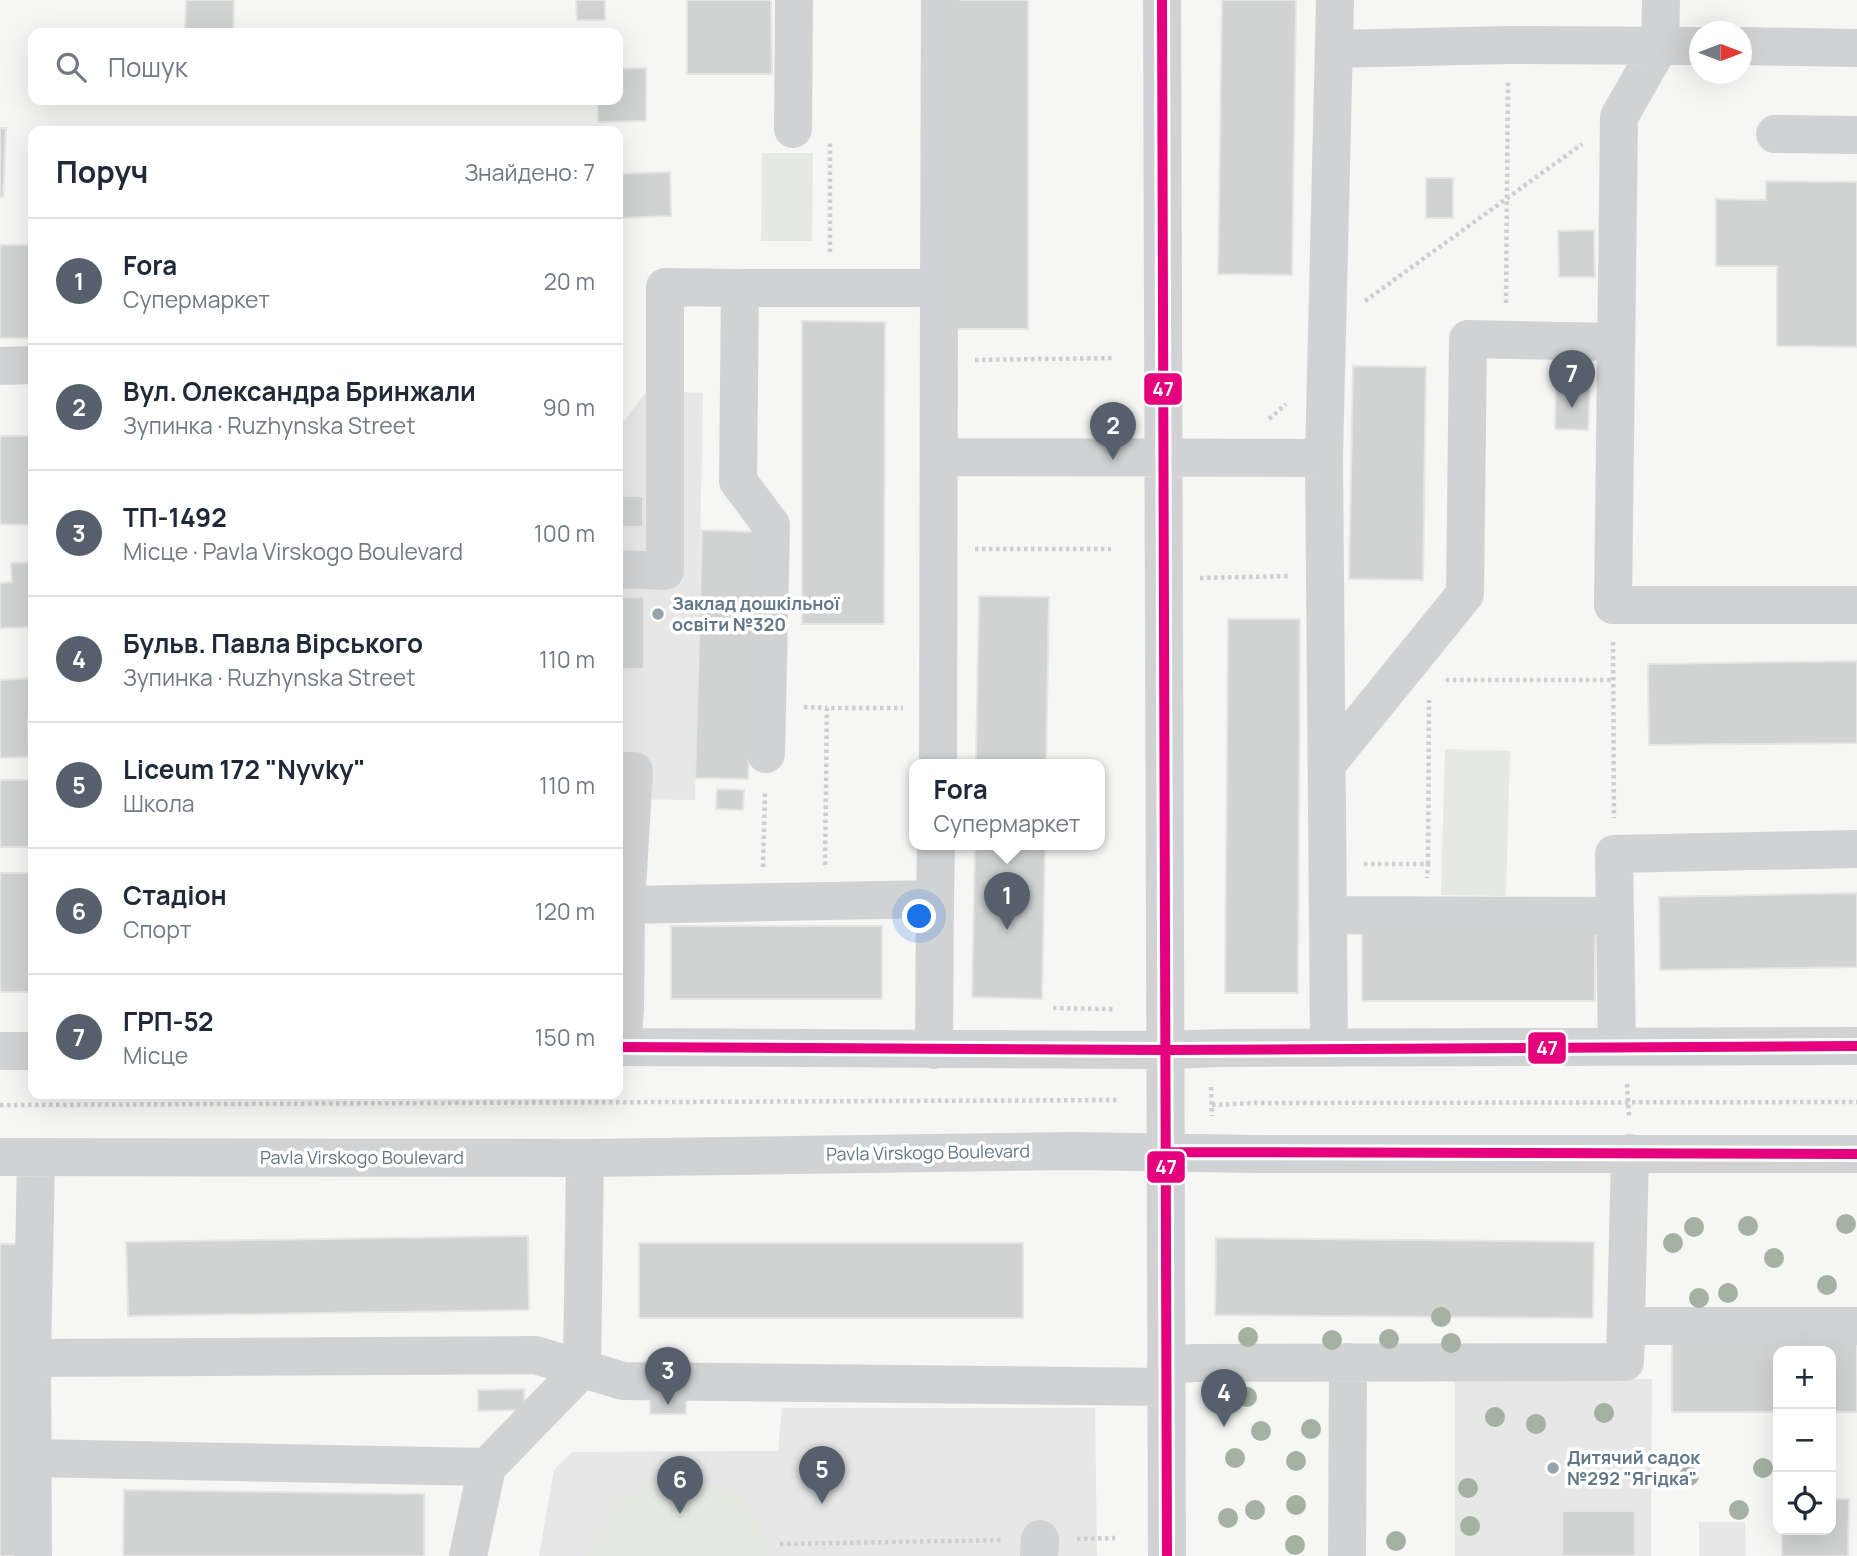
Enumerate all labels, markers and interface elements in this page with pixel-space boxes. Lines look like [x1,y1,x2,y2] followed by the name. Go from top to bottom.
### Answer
[1689,21,1752,84] north arrow
[28,28,623,105] search box
[52,48,90,86] icon: search
[108,49,188,85] text: Пошук
[56,151,148,192] text: Поруч
[464,156,595,188] text: Знайдено: 7
[123,247,177,283] text: Fora
[74,265,84,297] text: 1
[544,265,595,297] text: 20 m
[123,283,270,315] text: Супермаркет
[1549,350,1595,408] pin: 7
[1143,372,1183,406] line badge: 47
[123,373,476,409] text: Вул. Олександра Бринжали
[1152,376,1174,402] text: 47
[72,391,86,423] text: 2
[543,391,595,423] text: 90 m
[1090,402,1136,460] pin: 2
[123,409,415,441] text: Зупинка · Ruzhynska Street
[123,499,227,535] text: ТП-1492
[72,517,86,549] text: 3
[534,517,595,549] text: 100 m
[123,535,463,567] text: Місце · Pavla Virskogo Boulevard
[672,591,840,636] place label: Заклад дошкільної освіти №320
[650,606,666,622] marker: Заклад дошкільної освіти №320
[123,625,423,661] text: Бульв. Павла Вірського
[72,643,86,675] text: 4
[539,643,595,675] text: 110 m
[123,661,415,693] text: Зупинка · Ruzhynska Street
[123,751,366,787] text: Liceum 172 "Nyvky"
[909,759,1105,850] popup
[72,769,86,801] text: 5
[539,769,595,801] text: 110 m
[934,771,988,807] text: Fora
[123,787,195,819] text: Школа
[934,807,1080,839] text: Супермаркет
[984,872,1030,930] pin: 1
[123,877,227,913] text: Стадіон
[72,895,86,927] text: 6
[535,895,595,927] text: 120 m
[902,899,936,933] your location
[123,913,191,945] text: Спорт
[123,1003,214,1039] text: ГРП-52
[73,1021,85,1053] text: 7
[535,1021,595,1053] text: 150 m
[1527,1031,1567,1065] line badge: 47
[1536,1035,1558,1061] text: 47
[123,1039,188,1071] text: Місце
[826,1138,1030,1166] street label: Pavla Virskogo Boulevard
[260,1145,464,1169] street label: Pavla Virskogo Boulevard
[1146,1150,1186,1184] line badge: 47
[1155,1154,1177,1180] text: 47
[1773,1346,1836,1535] map controls
[1773,1346,1836,1409] button: +
[645,1347,691,1405] pin: 3
[1201,1369,1247,1427] pin: 4
[1773,1409,1836,1472] button: −
[1567,1445,1701,1490] place label: Дитячий садок №292 "Ягідка"
[799,1446,845,1504] pin: 5
[657,1456,703,1514] pin: 6
[1545,1460,1561,1476] marker: Дитячий садок №292 "Ягідка"
[1773,1472,1836,1535] button: locate

